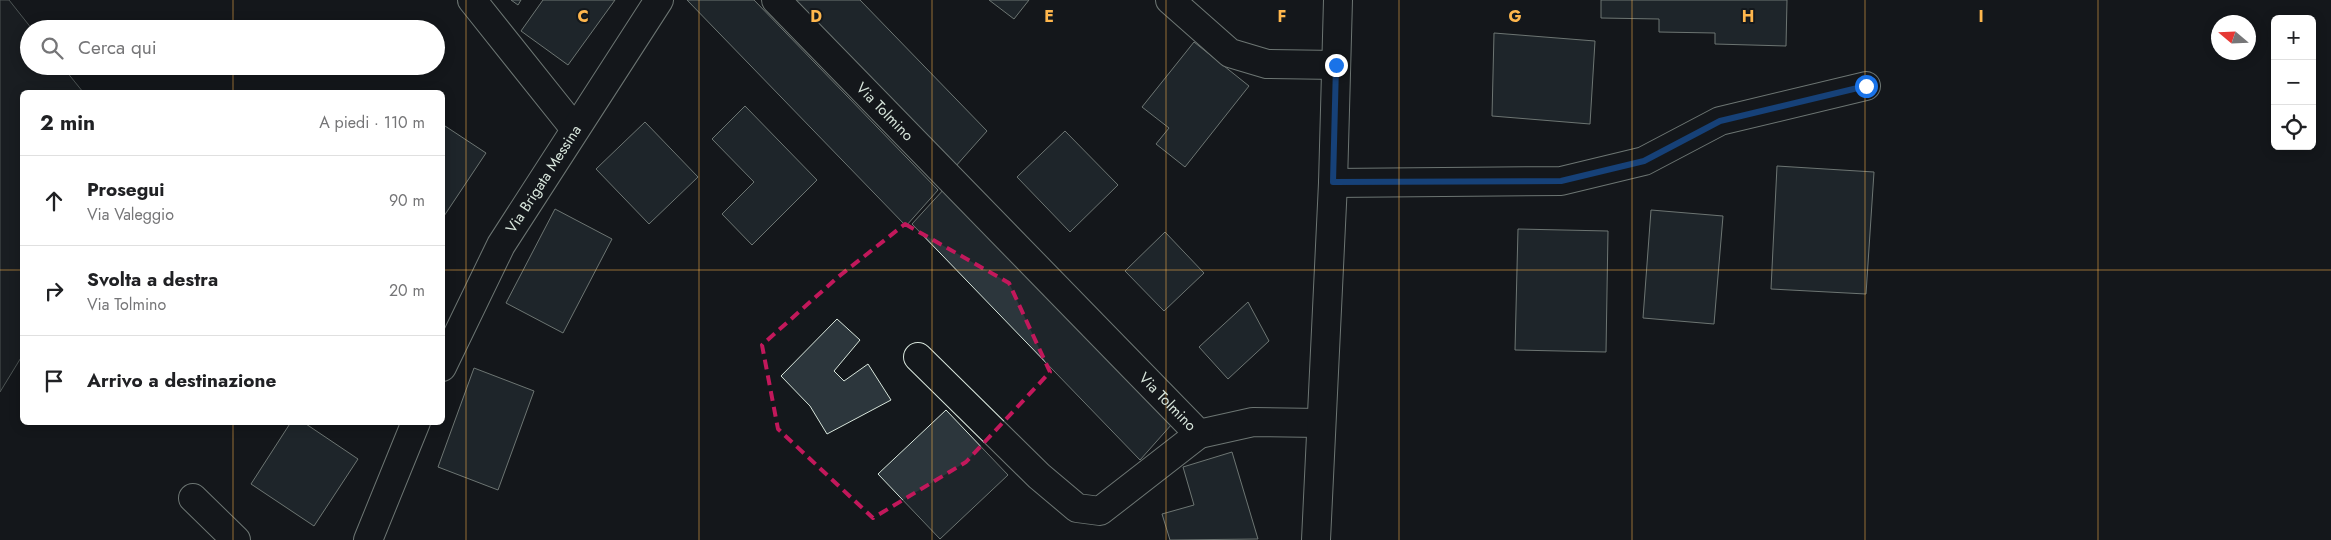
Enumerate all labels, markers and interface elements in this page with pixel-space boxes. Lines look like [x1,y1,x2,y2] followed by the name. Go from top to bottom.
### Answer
[577,5,589,28] text: C
[810,5,822,28] text: D
[1044,5,1054,28] text: E
[1278,5,1286,28] text: F
[1508,5,1522,28] text: G
[1742,5,1754,28] text: H
[1978,5,1984,28] text: I
[2211,15,2256,60] north arrow
[2271,15,2316,150] map controls
[2271,15,2316,60] button: +
[20,20,445,75] search box
[38,34,66,62] icon: search
[78,34,157,61] text: Cerca qui
[1325,54,1348,77] route end
[2271,60,2316,105] button: −
[1855,75,1878,98] route start
[851,77,919,146] street label: Via Tolmino
[2271,105,2316,150] button: locate
[40,108,95,138] text: 2 min
[319,111,425,134] text: A piedi · 110 m
[500,121,587,238] street label: Via Brigata Messina
[87,176,165,203] text: Prosegui
[40,187,68,215] icon: ahead
[389,189,425,212] text: 90 m
[87,203,174,226] text: Via Valeggio
[87,266,218,293] text: Svolta a destra
[40,277,68,305] icon: right
[389,279,425,302] text: 20 m
[87,293,166,316] text: Via Tolmino
[40,367,68,395] icon: arrive
[87,367,276,394] text: Arrivo a destinazione
[1134,367,1201,436] street label: Via Tolmino

